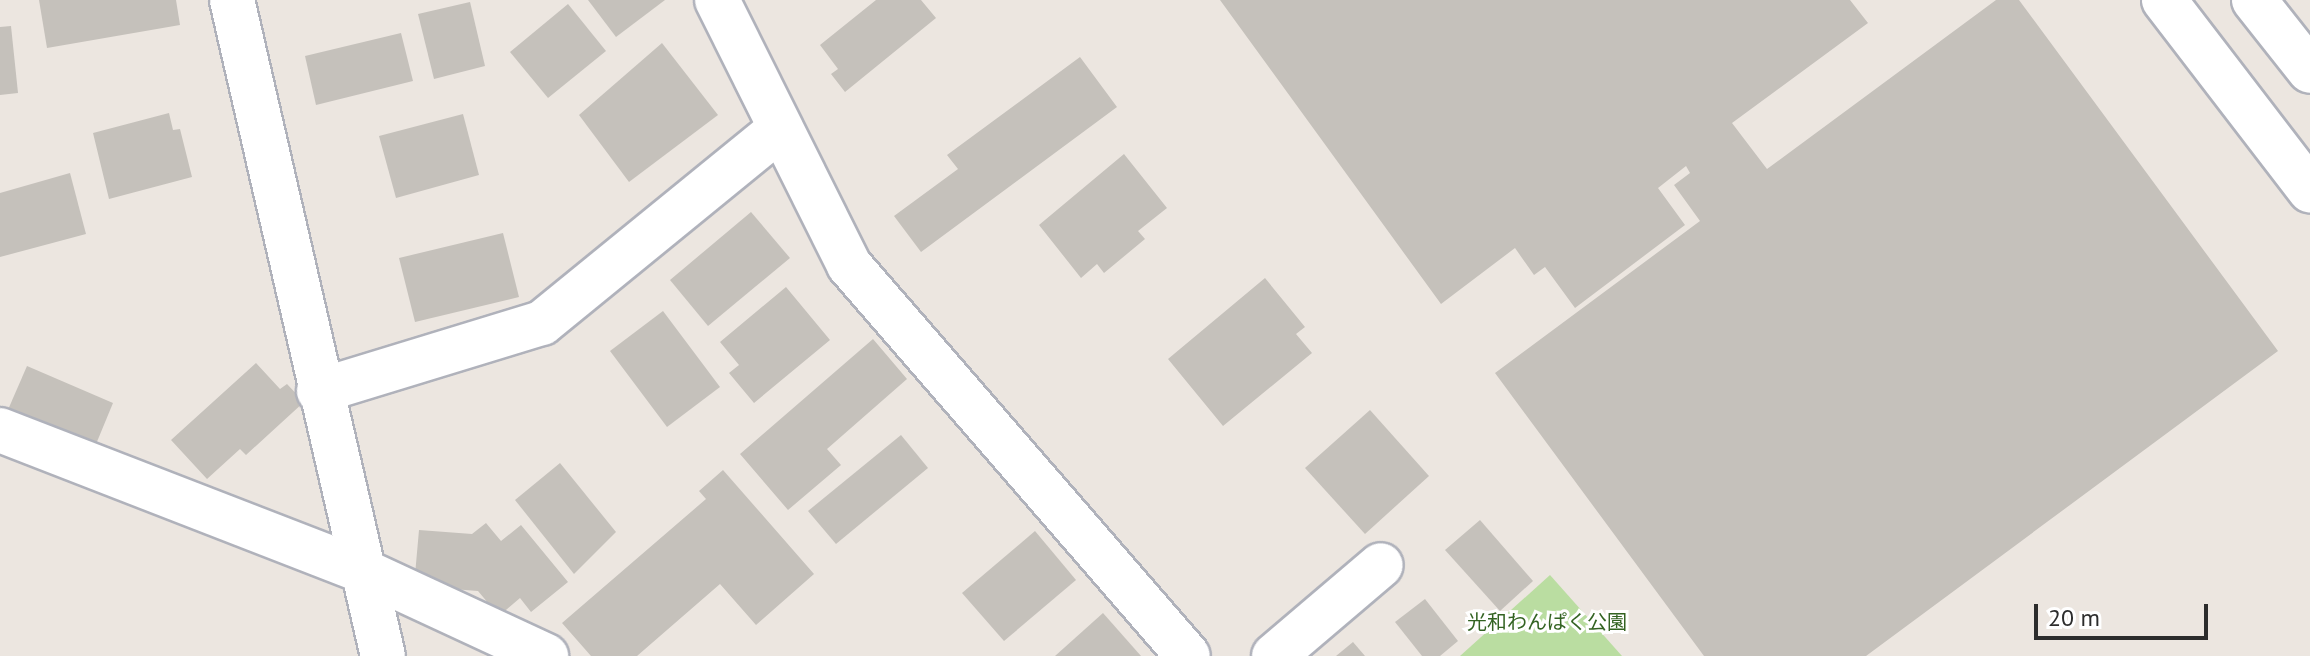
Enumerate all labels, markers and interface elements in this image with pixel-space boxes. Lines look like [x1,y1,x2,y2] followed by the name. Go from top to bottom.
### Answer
[2038,588,2212,638] scale bar
[2048,602,2100,633] text: 20 m
[1467,610,1627,634] park label: 光和わんぱく公園

